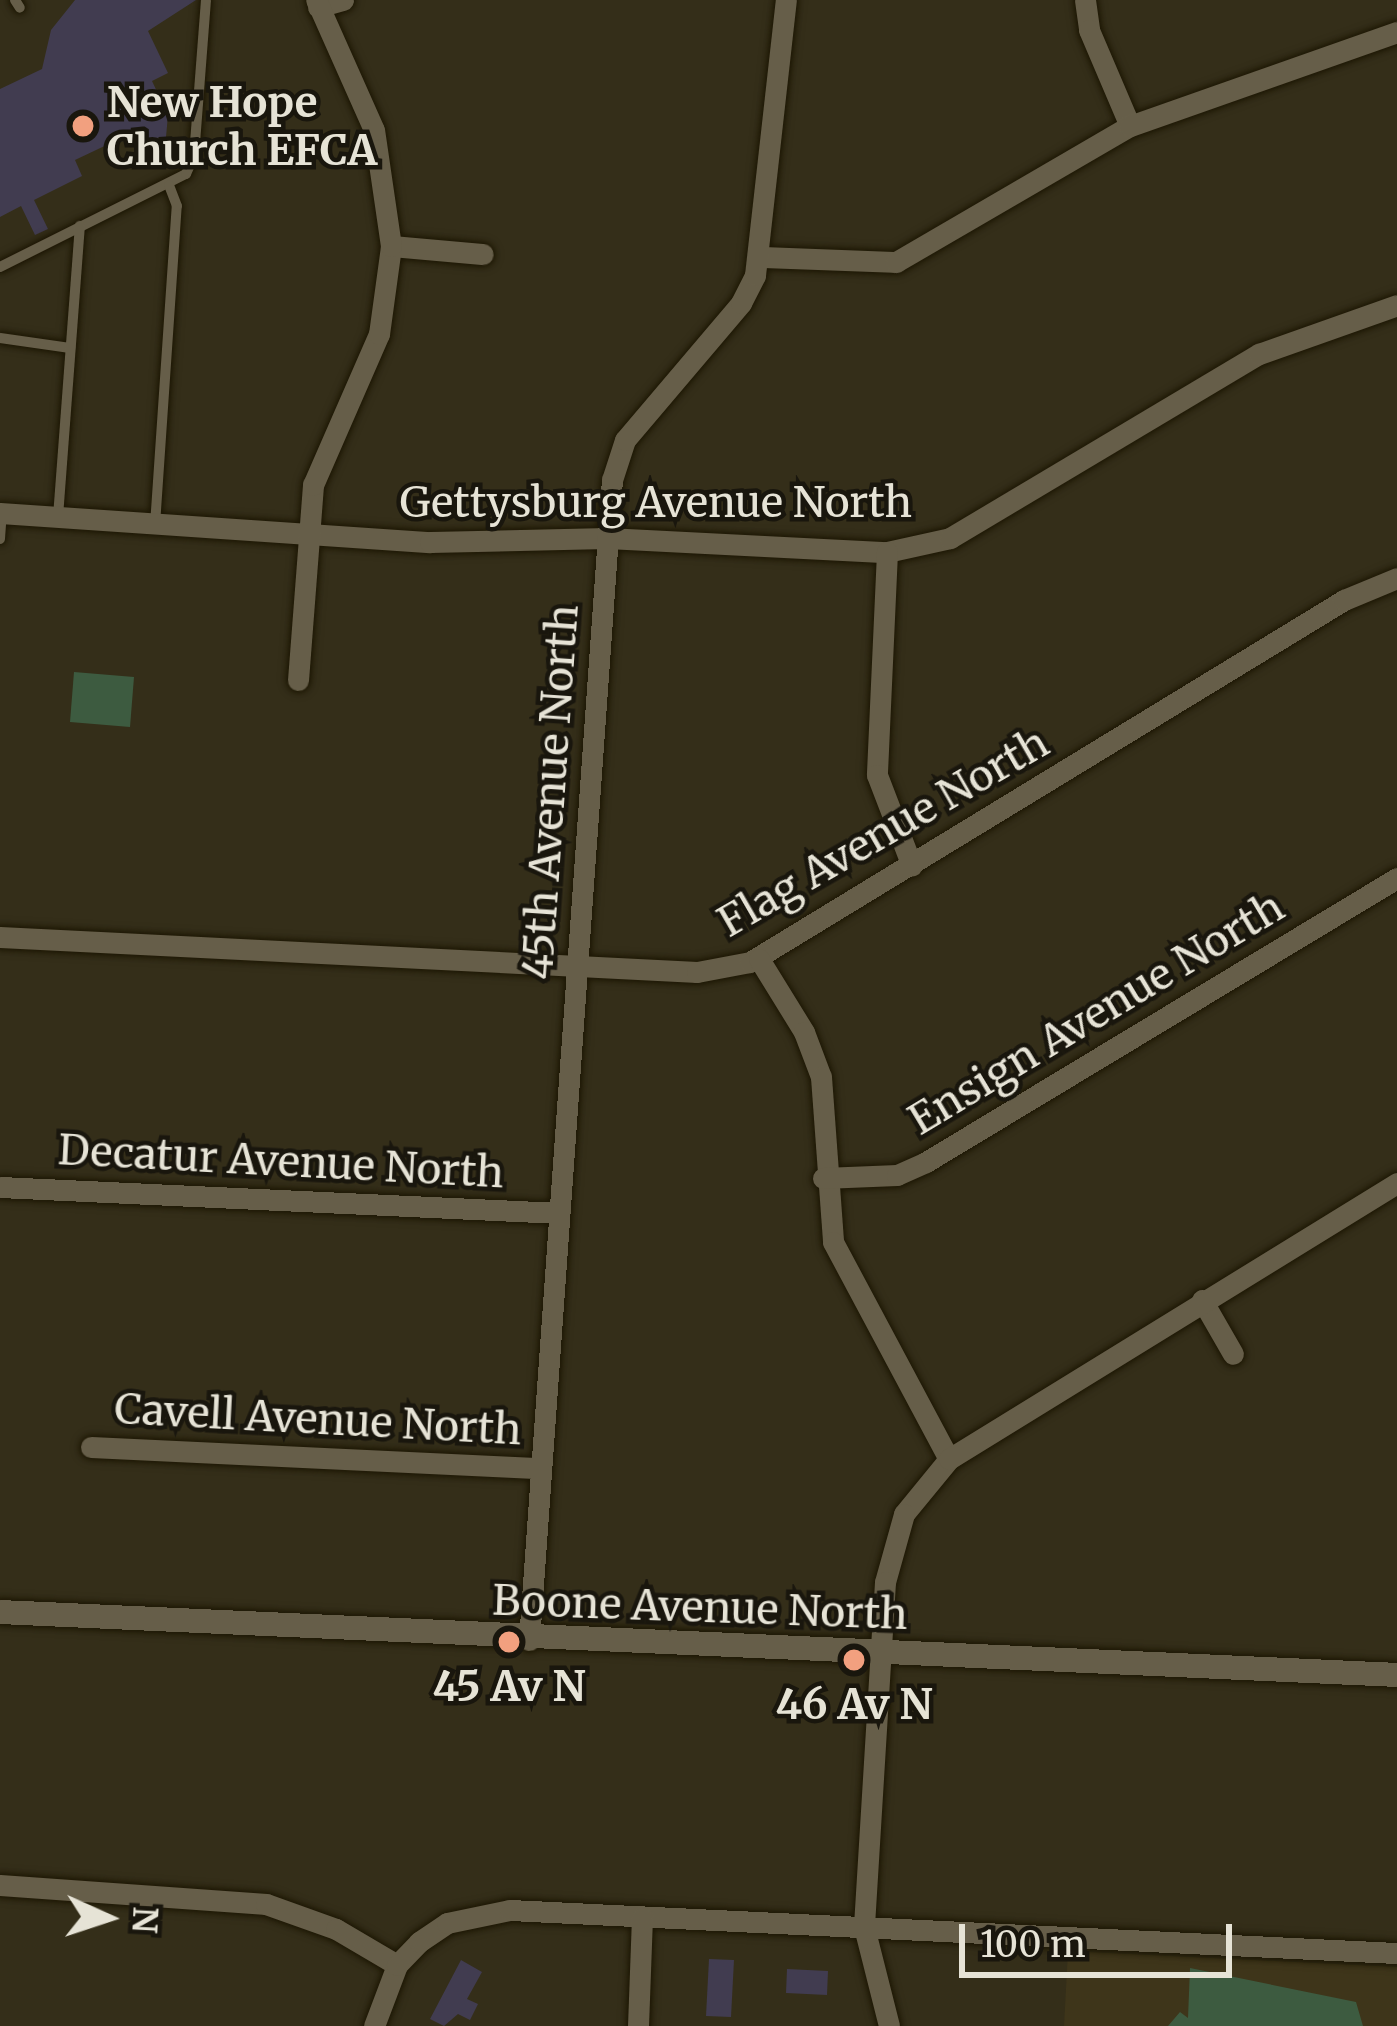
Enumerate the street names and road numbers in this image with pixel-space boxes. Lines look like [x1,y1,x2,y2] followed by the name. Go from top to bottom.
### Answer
[400,477,912,527] street label: Gettysburg Avenue North
[512,603,588,981] street label: 45th Avenue North
[709,717,1057,947] street label: Flag Avenue North
[899,881,1293,1145] street label: Ensign Avenue North
[57,1124,505,1198] street label: Decatur Avenue North
[113,1383,523,1455] street label: Cavell Avenue North
[491,1575,909,1639] street label: Boone Avenue North

